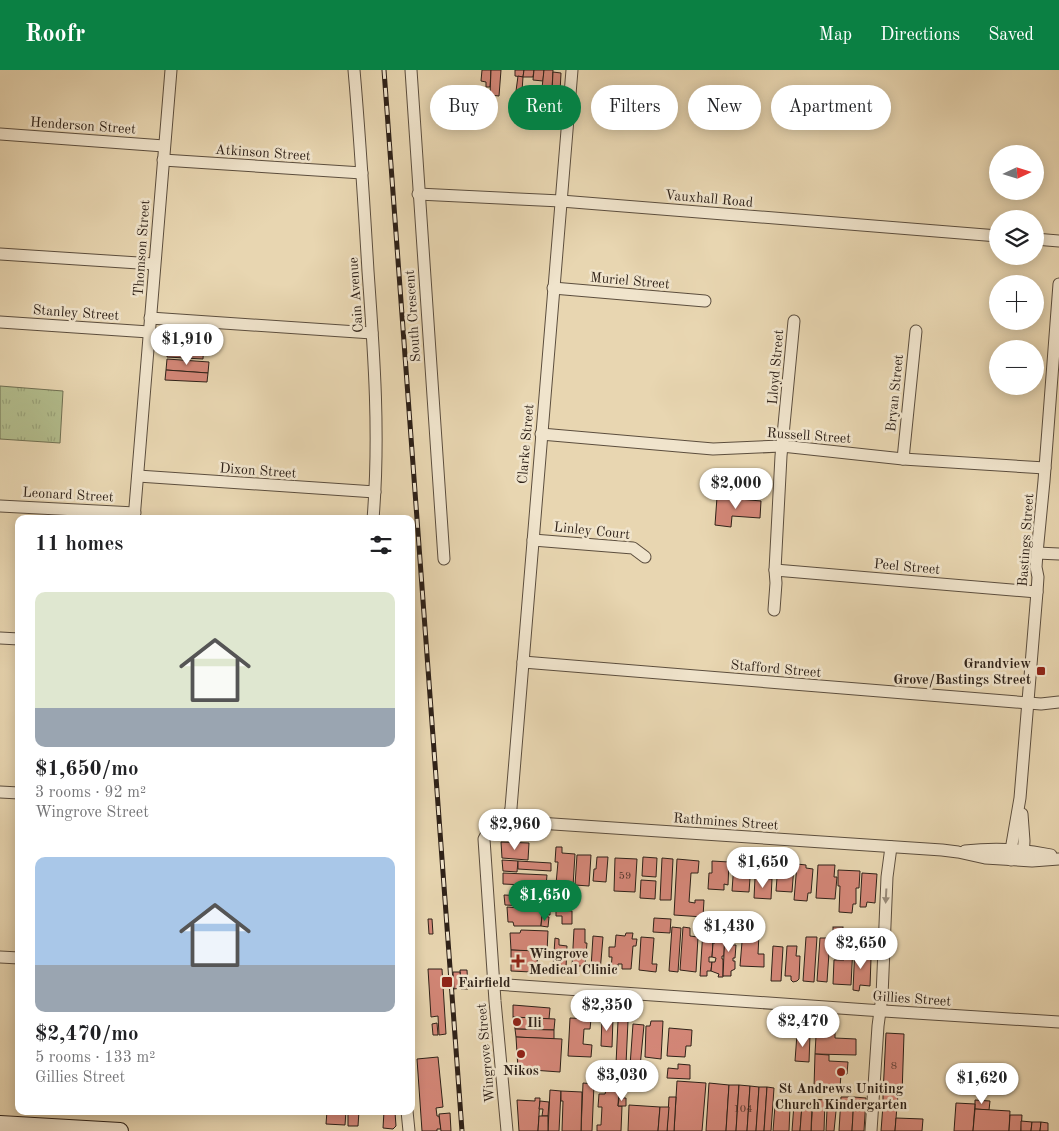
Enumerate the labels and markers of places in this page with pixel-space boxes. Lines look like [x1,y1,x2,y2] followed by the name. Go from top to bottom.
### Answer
[146,324,228,366] pin: $1,910
[695,468,777,510] pin: $2,000
[893,657,1031,688] place label: Grandview Grove/Bastings Street
[1035,665,1047,677] marker: Grandview Grove/Bastings Street
[474,808,556,851] pin: $2,960
[722,846,804,889] pin: $1,650
[504,880,586,922] pin: $1,650
[688,910,770,953] pin: $1,430
[820,928,902,970] pin: $2,650
[529,947,618,977] place label: Wingrove Medical Clinic
[511,954,525,968] marker: Wingrove Medical Clinic
[440,975,454,989] marker: Fairfield
[458,976,511,990] place label: Fairfield
[566,990,648,1032] pin: $2,350
[762,1006,844,1048] pin: $2,470
[511,1016,523,1028] marker: Ili
[527,1016,542,1030] place label: Ili
[515,1048,527,1060] marker: Nikos
[581,1060,663,1102] pin: $3,030
[941,1062,1023,1105] pin: $1,620
[503,1064,539,1078] place label: Nikos
[835,1066,847,1078] marker: St Andrews Uniting Church Kindergarten
[775,1082,907,1112] place label: St Andrews Uniting Church Kindergarten

